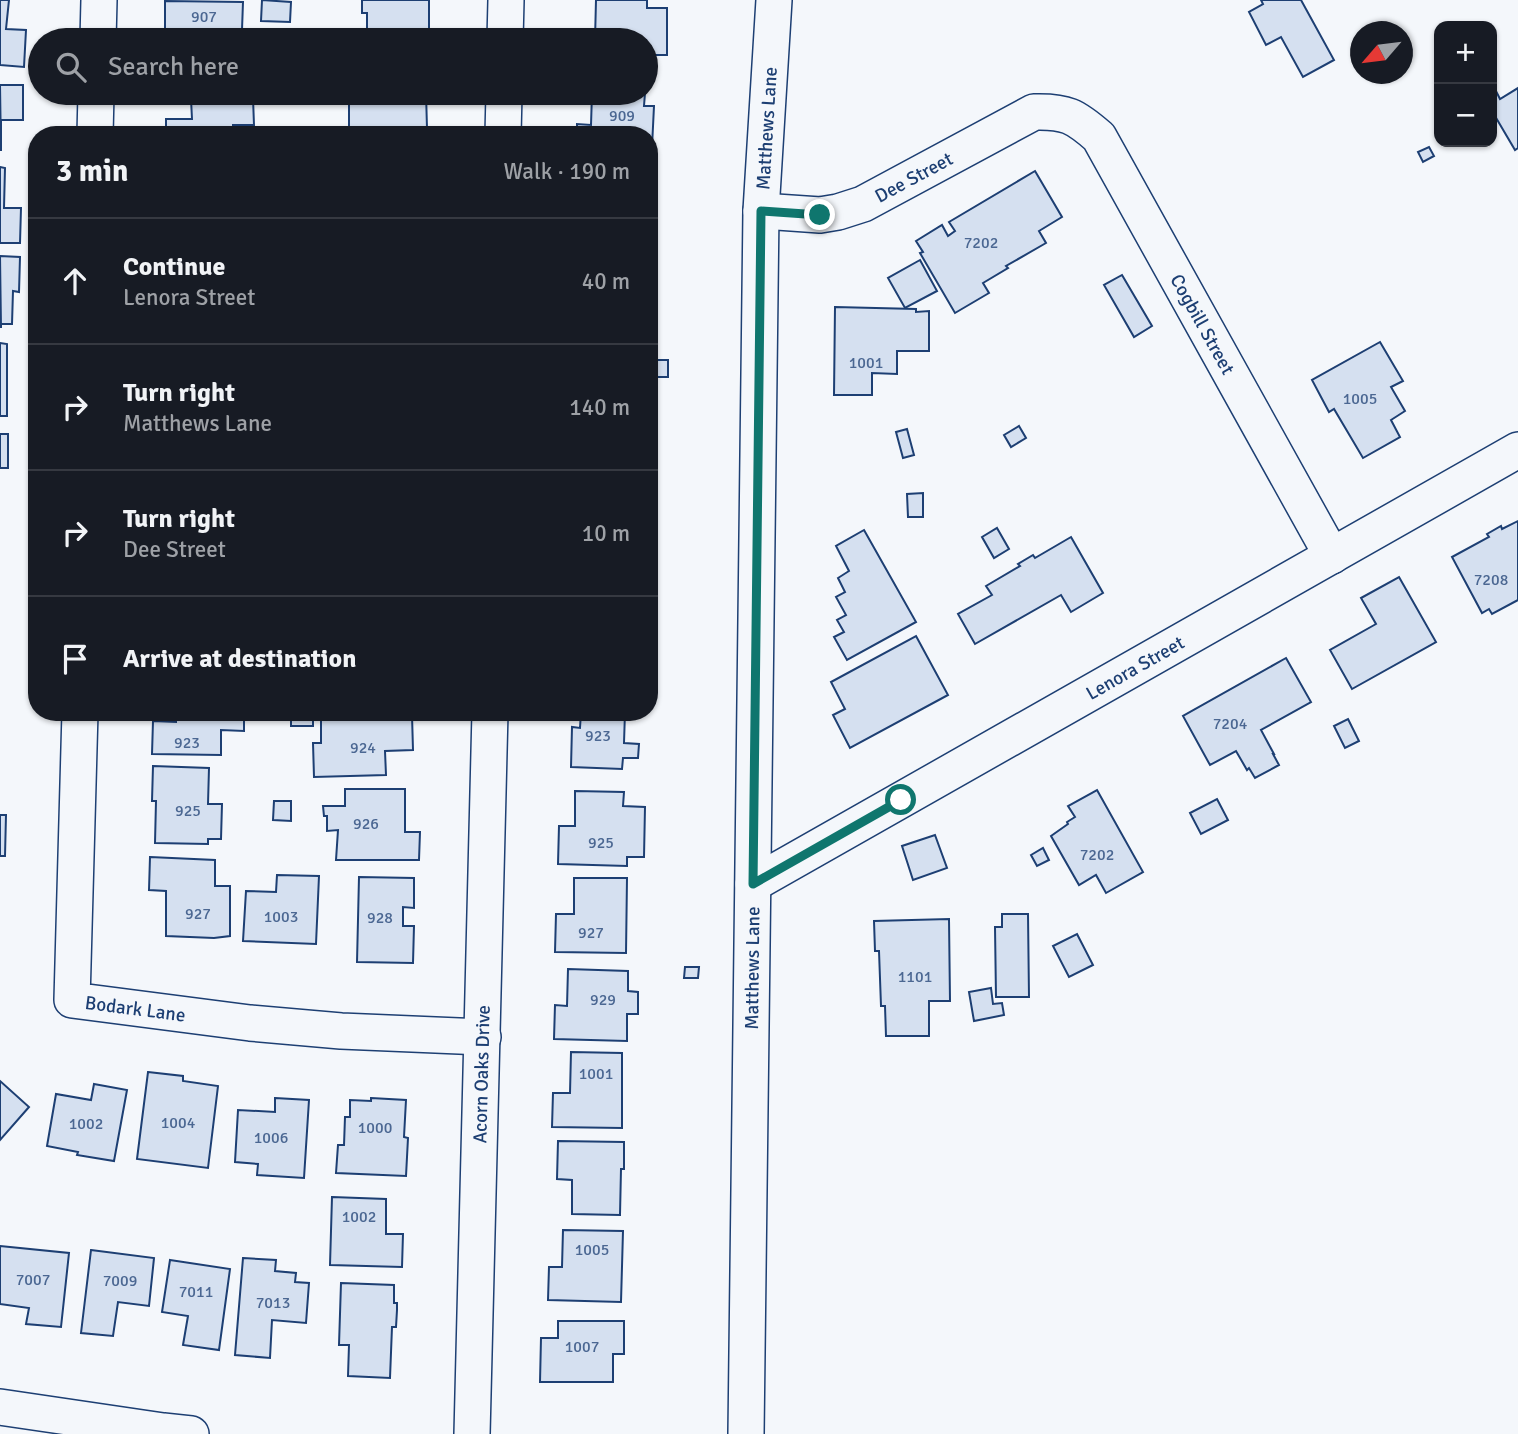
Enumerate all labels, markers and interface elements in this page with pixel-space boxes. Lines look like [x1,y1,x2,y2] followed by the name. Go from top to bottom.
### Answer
[191,7,217,27] house number: 907
[1350,21,1413,84] north arrow
[1434,21,1497,147] map controls
[1434,21,1497,84] button: +
[28,28,658,105] search box
[52,48,90,86] icon: search
[108,51,239,83] text: Search here
[751,66,783,191] street label: Matthews Lane
[1434,84,1497,147] button: −
[609,106,635,126] house number: 909
[871,147,957,208] street label: Dee Street
[56,153,128,190] text: 3 min
[504,157,630,186] text: Walk · 190 m
[804,199,835,230] route end
[964,233,998,253] house number: 7202
[123,251,225,283] text: Continue
[56,262,94,300] icon: ahead
[582,267,630,296] text: 40 m
[1165,270,1240,379] street label: Cogbill Street
[123,283,255,312] text: Lenora Street
[849,353,883,373] house number: 1001
[123,377,235,409] text: Turn right
[56,388,94,426] icon: right
[1343,389,1377,409] house number: 1005
[569,393,630,422] text: 140 m
[123,409,272,438] text: Matthews Lane
[123,503,235,535] text: Turn right
[56,514,94,552] icon: right
[582,519,630,548] text: 10 m
[123,535,226,564] text: Dee Street
[1474,570,1508,590] house number: 7208
[1082,631,1189,706] street label: Lenora Street
[56,640,94,678] icon: arrive
[123,643,356,675] text: Arrive at destination
[1213,714,1248,734] house number: 7204
[585,726,611,746] house number: 923
[174,733,200,753] house number: 923
[350,738,376,758] house number: 924
[885,784,916,815] route start
[175,801,201,821] house number: 925
[353,814,379,834] house number: 926
[588,833,614,853] house number: 925
[1080,845,1114,865] house number: 7202
[185,904,211,924] house number: 927
[740,906,765,1030] street label: Matthews Lane
[264,907,298,927] house number: 1003
[367,908,393,928] house number: 928
[578,923,604,943] house number: 927
[898,967,932,987] house number: 1101
[590,990,616,1010] house number: 929
[84,991,187,1028] street label: Bodark Lane
[468,1005,496,1144] street label: Acorn Oaks Drive
[579,1064,613,1084] house number: 1001
[161,1113,196,1133] house number: 1004
[69,1114,103,1134] house number: 1002
[358,1118,392,1138] house number: 1000
[254,1128,288,1148] house number: 1006
[342,1207,376,1227] house number: 1002
[575,1240,609,1260] house number: 1005
[16,1270,50,1290] house number: 7007
[103,1271,137,1291] house number: 7009
[179,1282,213,1302] house number: 7011
[256,1293,290,1313] house number: 7013
[565,1337,599,1357] house number: 1007

